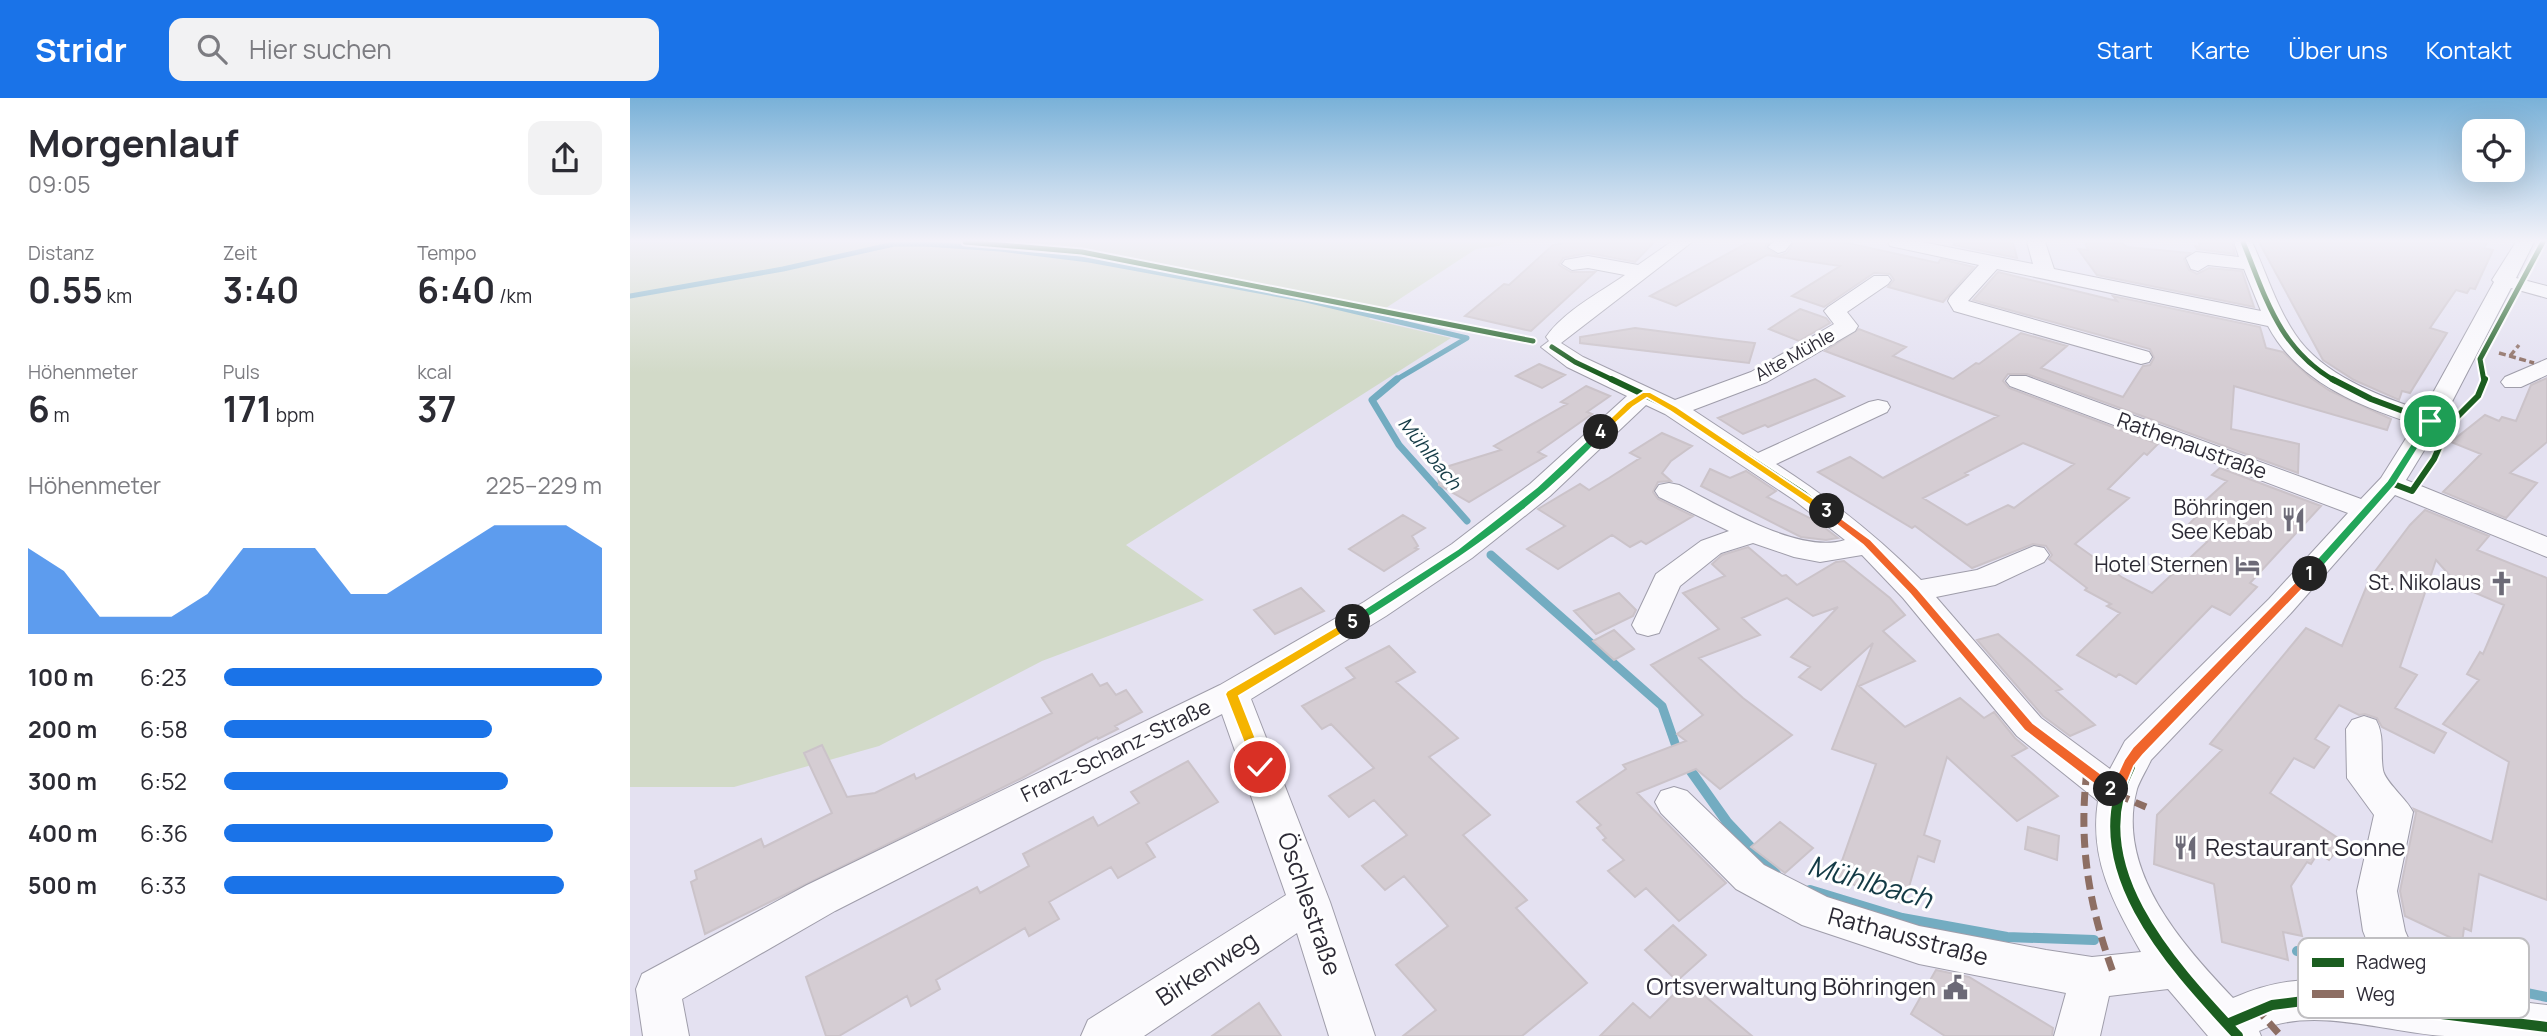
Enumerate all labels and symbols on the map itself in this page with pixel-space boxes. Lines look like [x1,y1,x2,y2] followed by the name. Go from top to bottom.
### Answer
[1750,322,1839,386] street label: Alte Mühle
[2400,391,2460,451] pin
[2114,405,2271,485] street label: Rathenaustraße
[1393,411,1468,495] water label: Mühlbach
[1584,414,1618,450] pin: 4
[2171,493,2273,545] place label: Böhringen See Kebab
[1810,494,1844,528] pin: 3
[2279,506,2307,534] restaurant icon: Böhringen See Kebab
[2094,550,2228,578] place label: Hotel Sternen
[2234,551,2262,579] hotel icon: Hotel Sternen
[2292,556,2328,592] pin: 1
[2368,568,2481,596] place label: St. Nikolaus
[2487,569,2515,597] church icon: St. Nikolaus
[1336,604,1370,640] pin: 5
[1016,692,1215,808] street label: Franz-Schanz-Straße
[1230,737,1290,797] pin
[2094,772,2128,806] pin: 2
[1271,828,1350,979] street label: Öschlestraße
[2205,830,2406,863] place label: Restaurant Sonne
[2171,834,2199,862] restaurant icon: Restaurant Sonne
[1804,845,1938,917] water label: Mühlbach
[1825,898,1992,973] street label: Rathausstraße
[1149,923,1263,1013] street label: Birkenweg
[2298,938,2529,1018] legend
[2356,949,2426,975] text: Radweg
[1646,969,1936,1002] place label: Ortsverwaltung Böhringen
[1942,973,1970,1001] public building icon: Ortsverwaltung Böhringen
[2356,981,2395,1007] text: Weg

